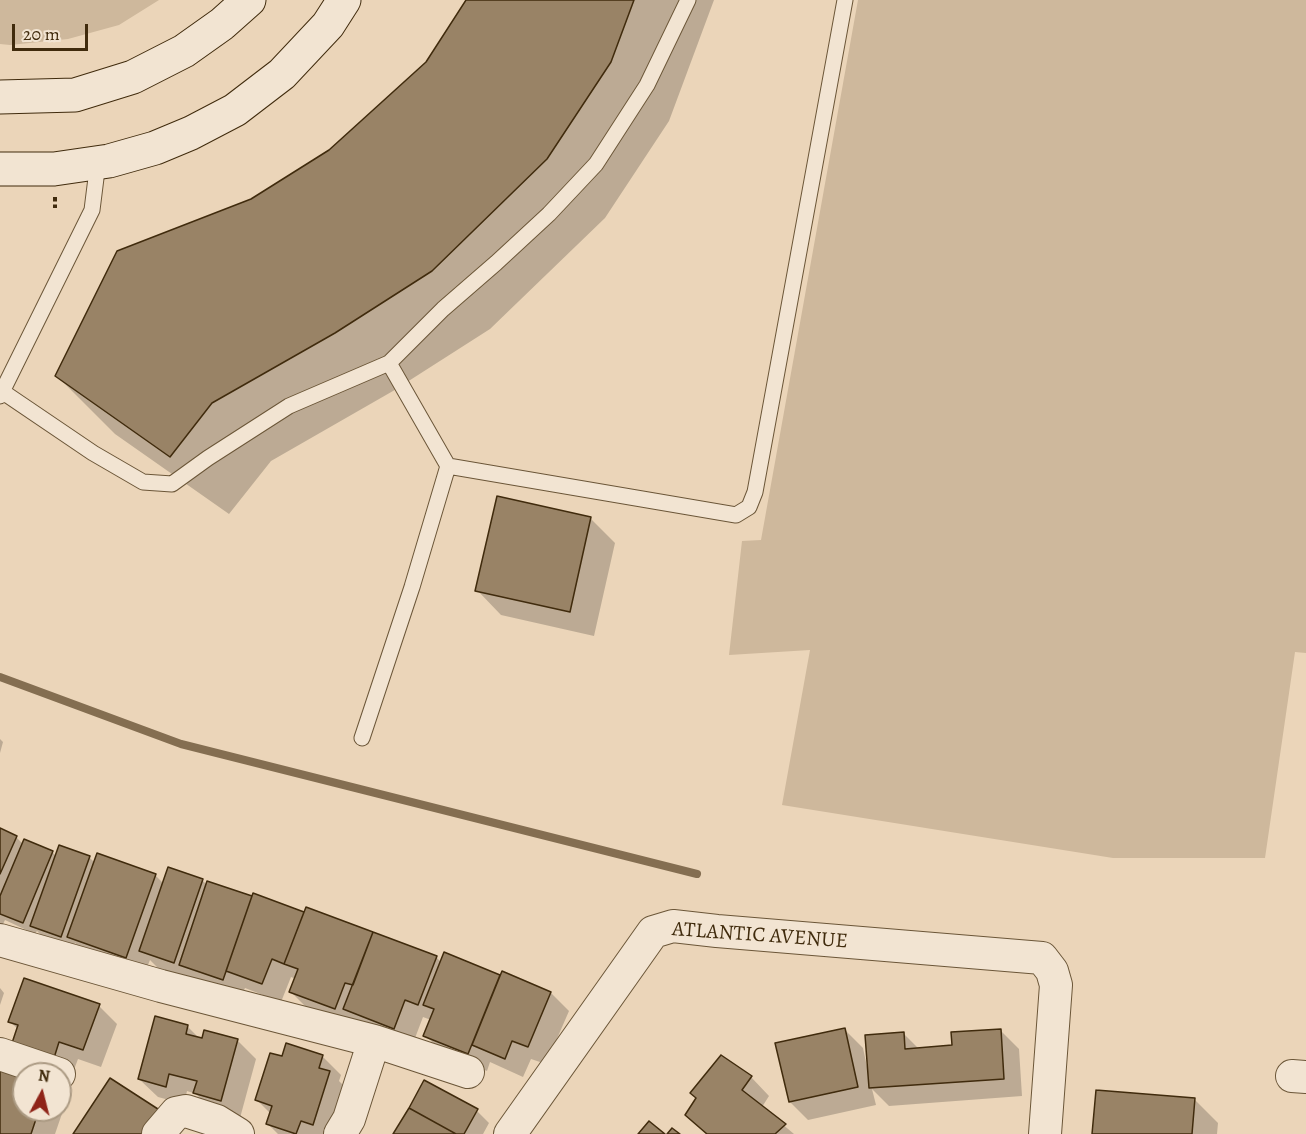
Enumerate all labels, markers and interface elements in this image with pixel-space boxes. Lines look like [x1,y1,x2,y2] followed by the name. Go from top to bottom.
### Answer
[15,12,92,50] scale bar
[23,22,60,46] text: 20 m
[671,917,849,955] street label: ATLANTIC AVENUE
[12,1062,72,1122] north arrow
[37,1064,51,1088] text: N

